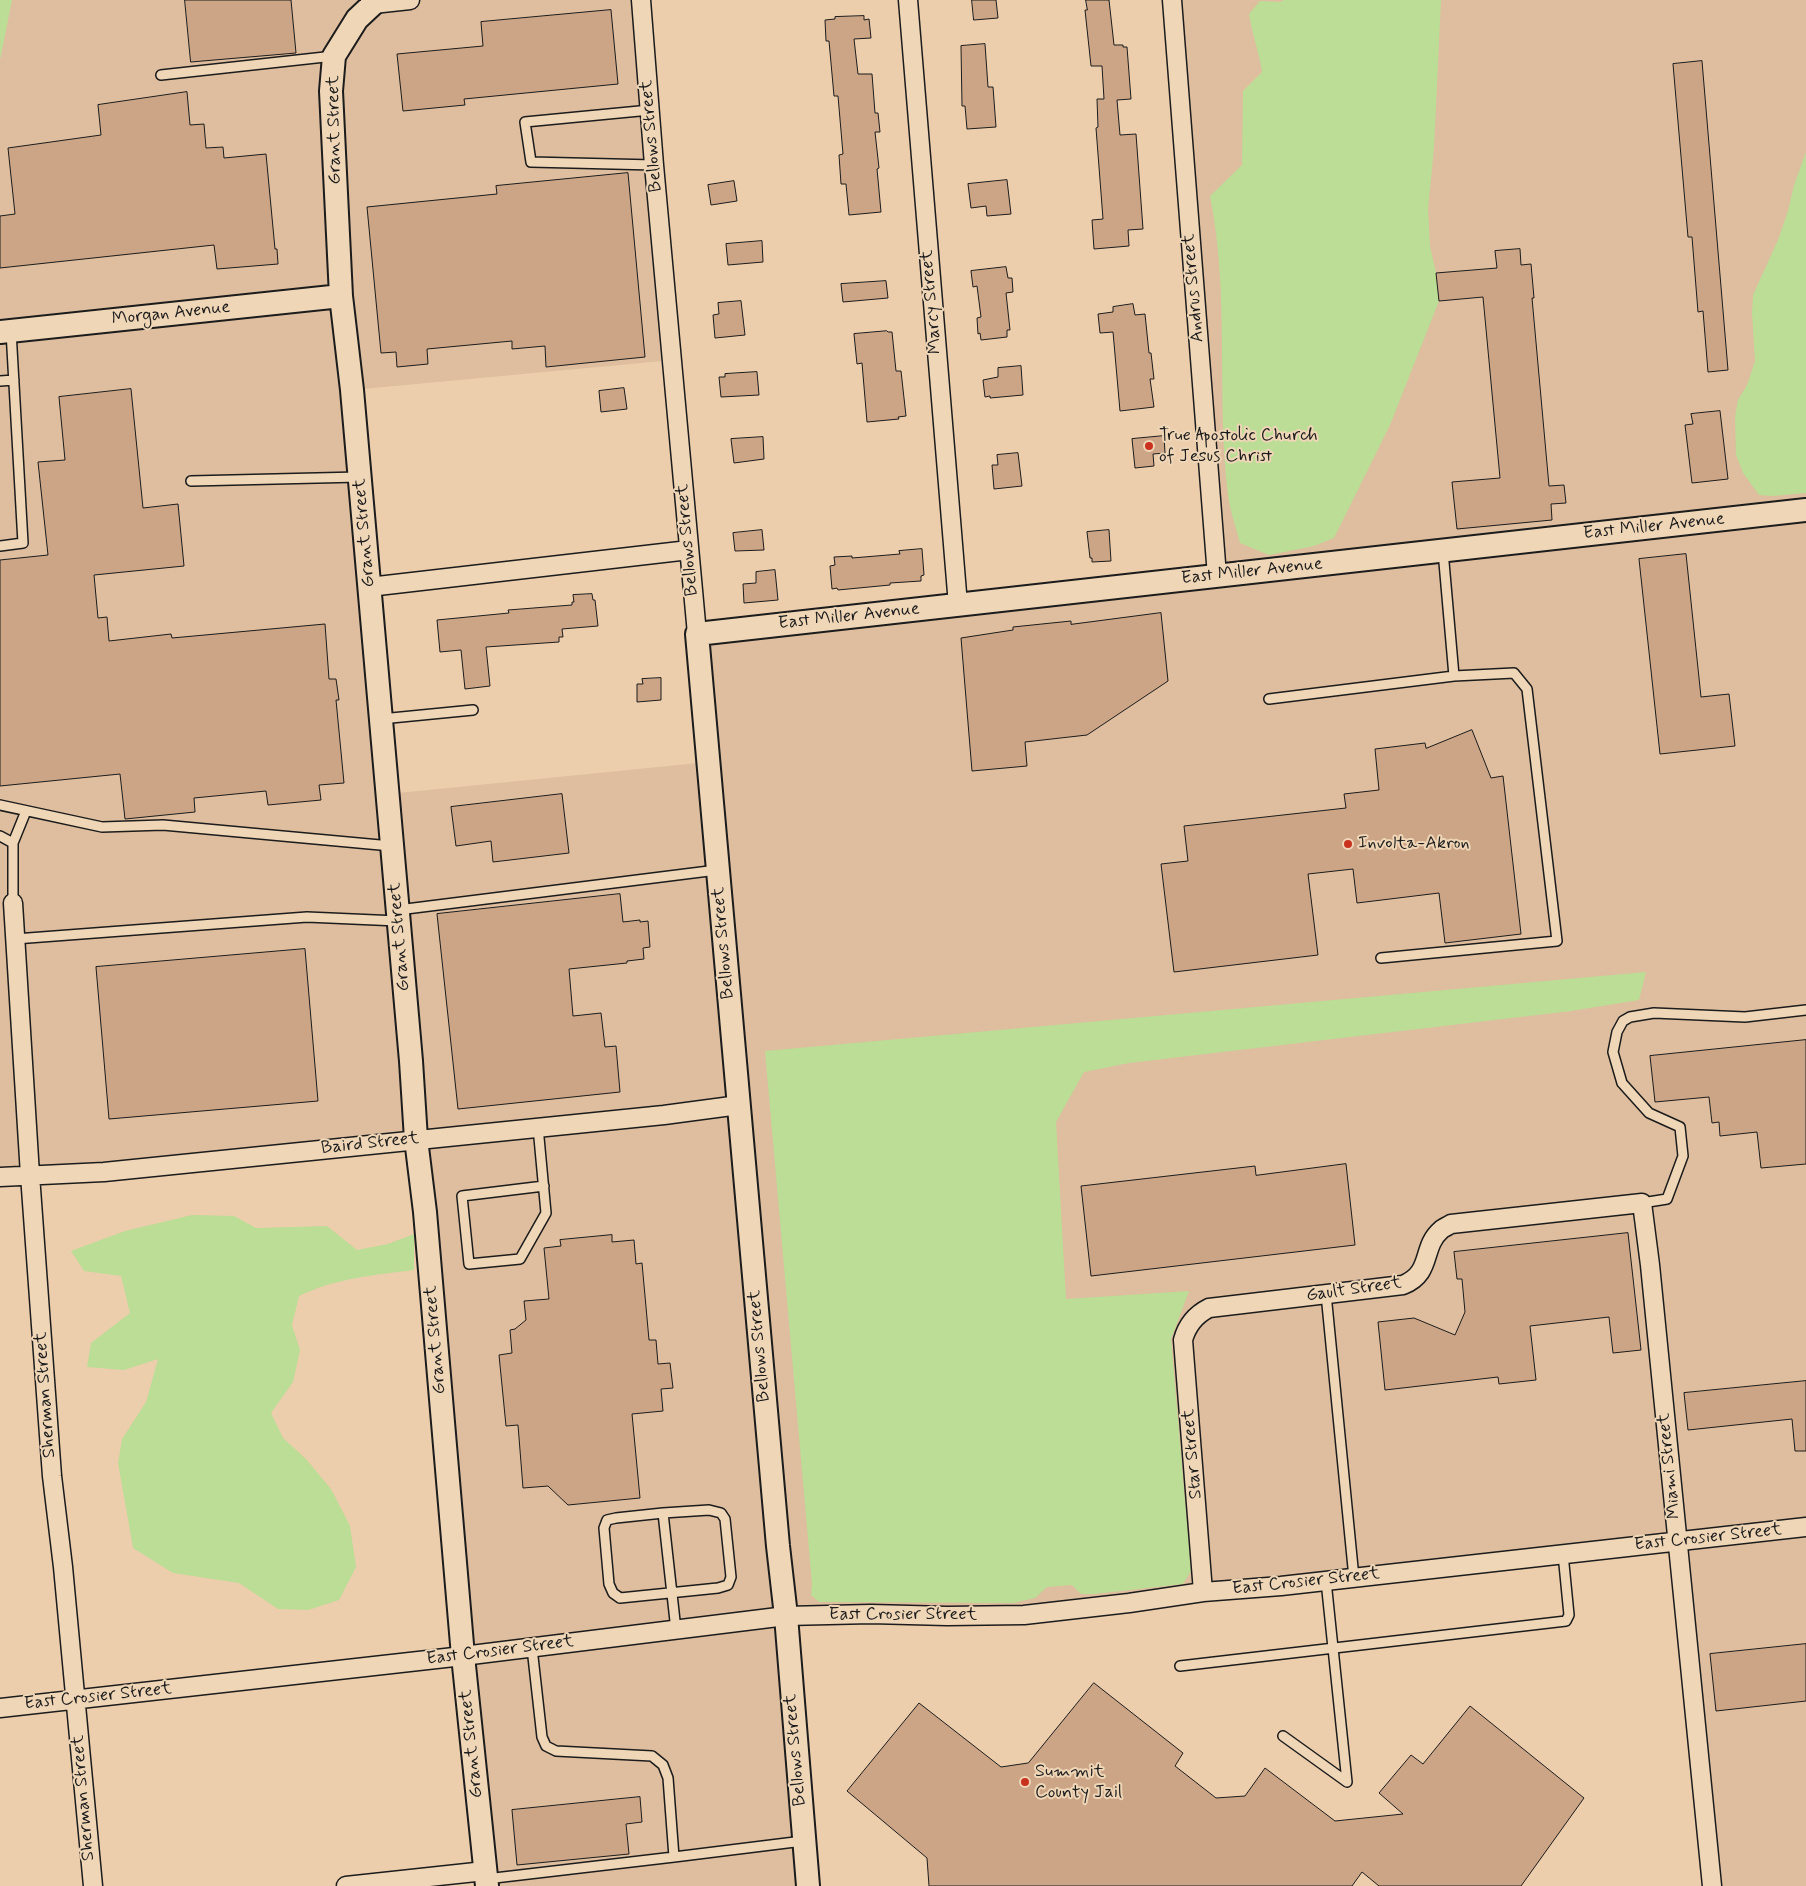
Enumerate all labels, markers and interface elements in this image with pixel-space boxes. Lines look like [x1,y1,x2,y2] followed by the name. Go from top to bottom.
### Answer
[323,75,347,185] street label: Grant Street
[636,79,668,193] street label: Bellows Street
[1178,233,1210,343] street label: Andrus Street
[917,249,947,355] street label: Marcy Street
[111,297,231,331] street label: Morgan Avenue
[1159,425,1318,468] place label: True Apostolic Church of Jesus Christ
[1143,440,1155,452] marker: True Apostolic Church of Jesus Christ
[349,478,381,588] street label: Grant Street
[672,483,704,597] street label: Bellows Street
[1582,509,1726,545] street label: East Miller Avenue
[1180,554,1324,590] street label: East Miller Avenue
[777,599,921,635] street label: East Miller Avenue
[1358,833,1470,855] place label: Involta-Akron
[1342,838,1354,850] marker: Involta-Akron
[384,882,416,992] street label: Grant Street
[708,886,740,1000] street label: Bellows Street
[320,1128,420,1160] street label: Baird Street
[1305,1273,1403,1307] street label: Gault Street
[420,1285,452,1395] street label: Grant Street
[744,1289,776,1403] street label: Bellows Street
[31,1331,61,1459] street label: Sherman Street
[1178,1408,1208,1500] street label: Star Street
[1654,1412,1686,1520] street label: Miami Street
[1633,1520,1783,1556] street label: East Crosier Street
[1231,1564,1381,1600] street label: East Crosier Street
[829,1604,977,1626] street label: East Crosier Street
[425,1631,575,1671] street label: East Crosier Street
[23,1679,173,1715] street label: East Crosier Street
[456,1689,488,1799] street label: Grant Street
[780,1693,812,1807] street label: Bellows Street
[68,1734,100,1862] street label: Sherman Street
[1035,1761,1122,1804] place label: Summit County Jail
[1019,1776,1031,1788] marker: Summit County Jail

